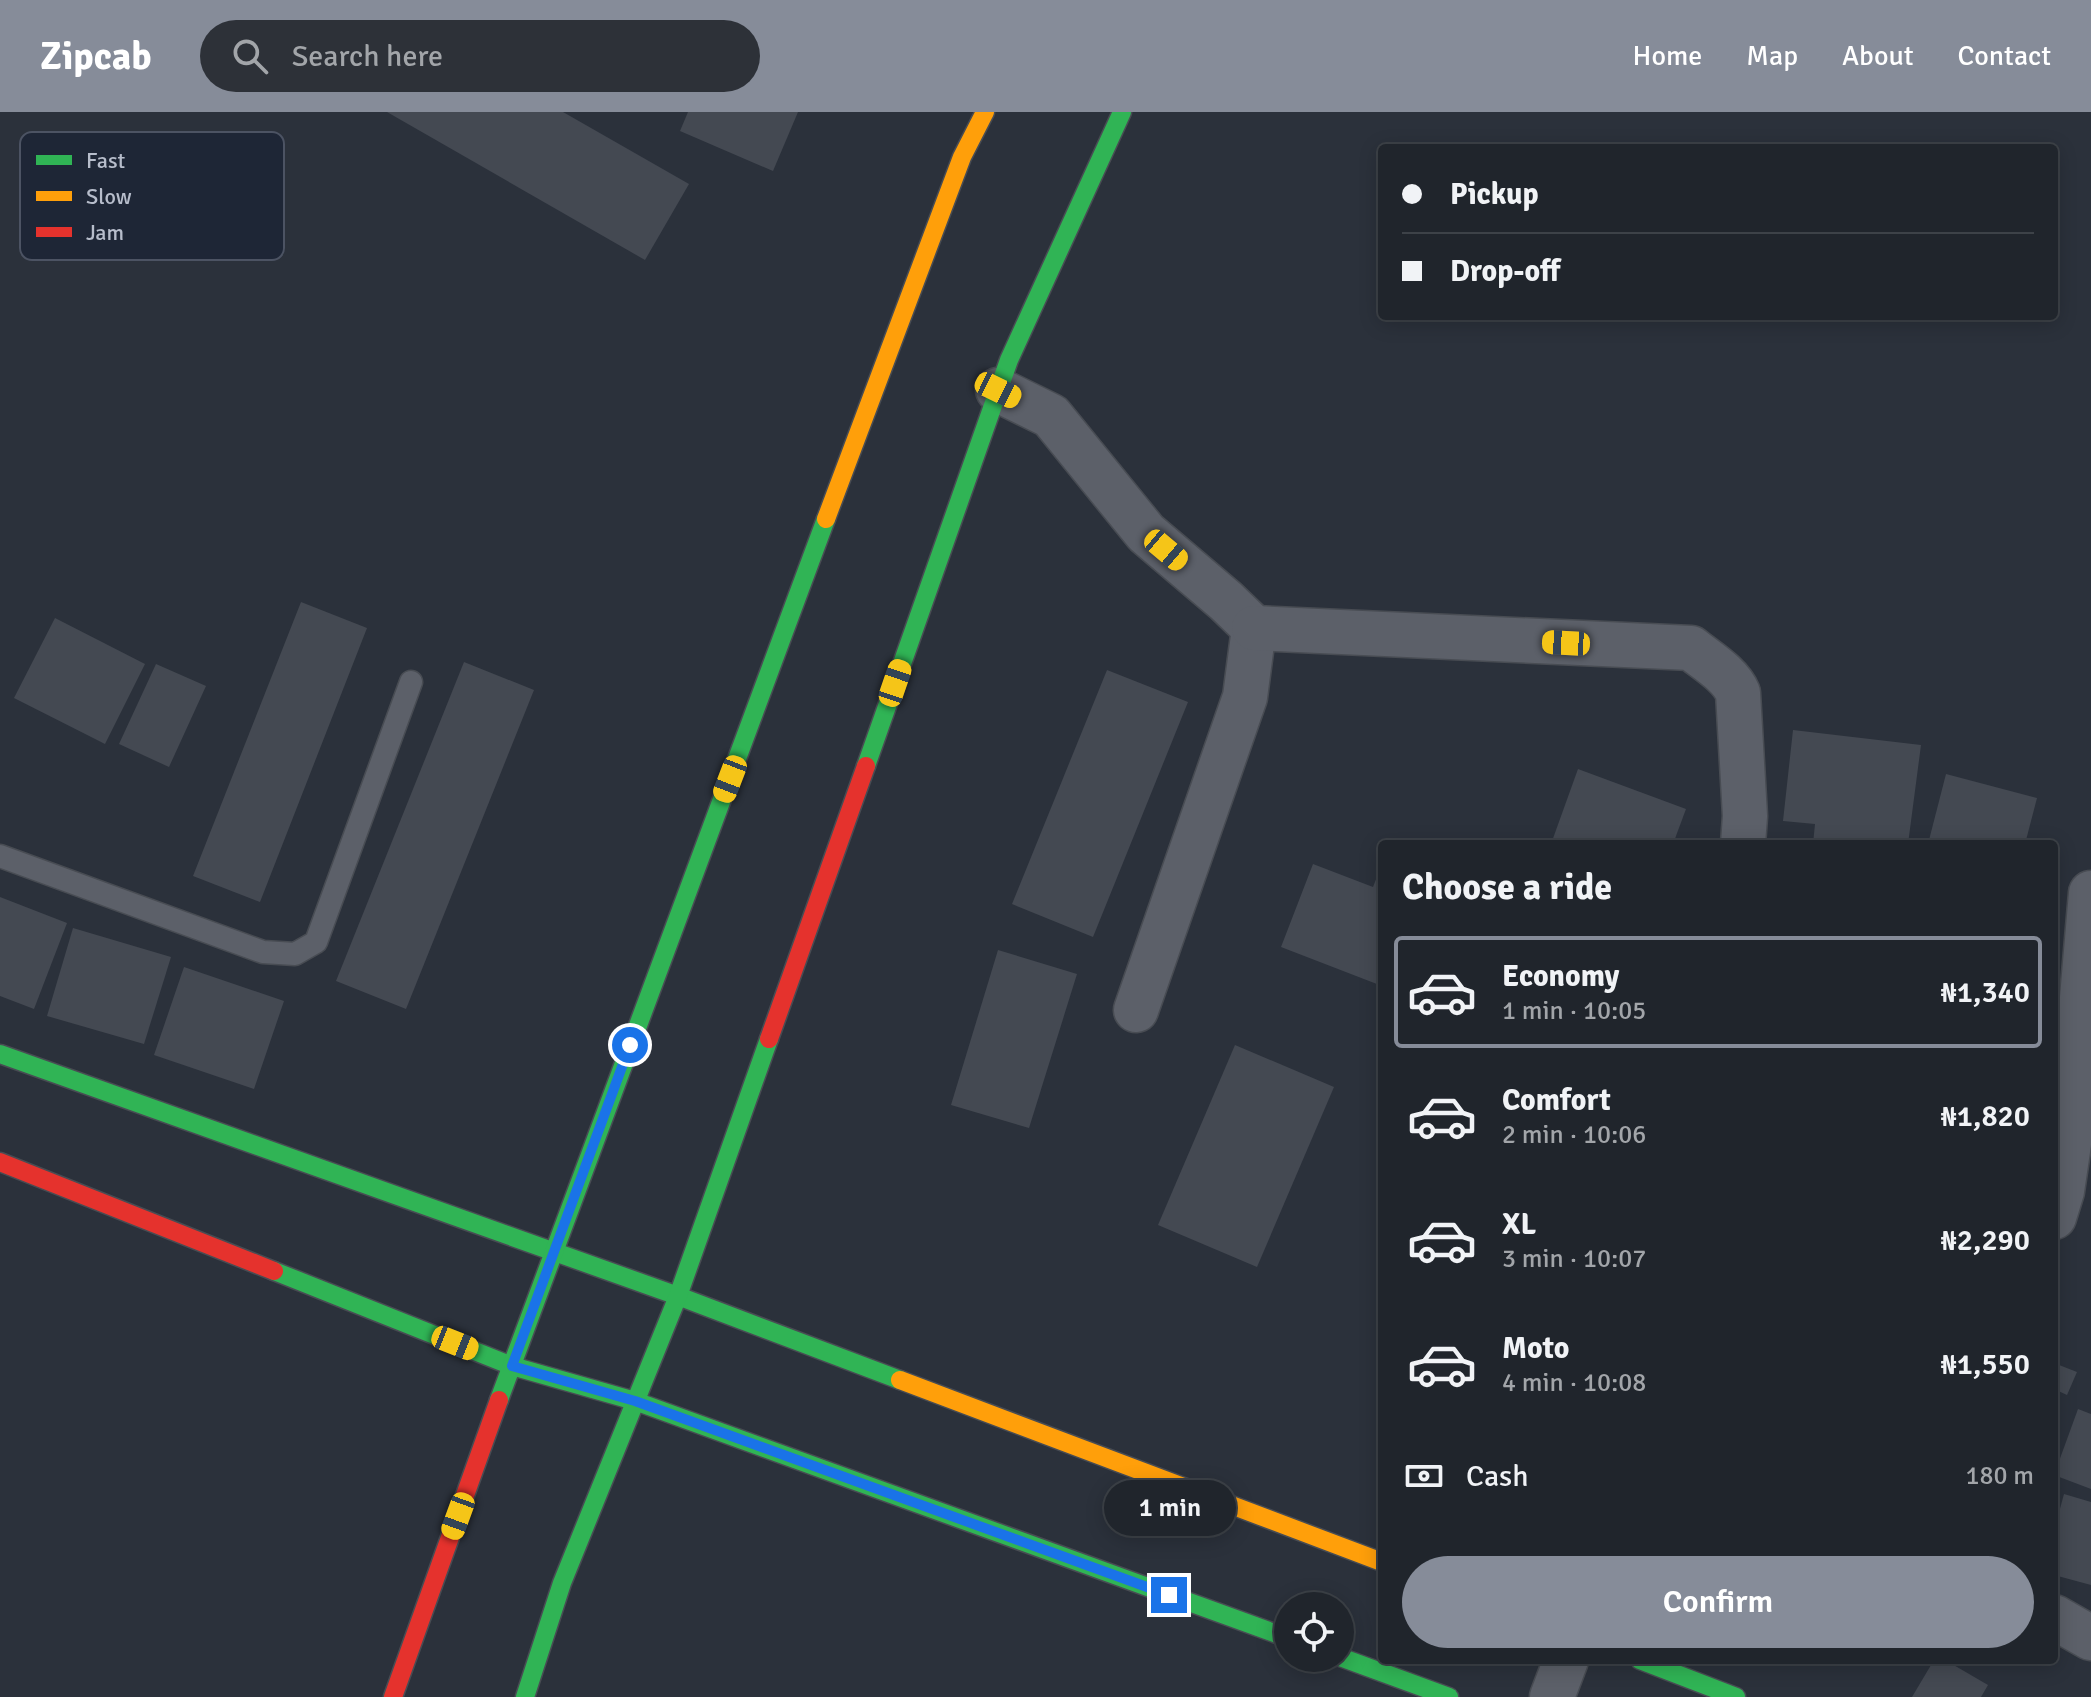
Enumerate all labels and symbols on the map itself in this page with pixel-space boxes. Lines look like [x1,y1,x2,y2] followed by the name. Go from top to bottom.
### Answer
[20,132,284,260] legend
[86,147,126,174] text: Fast
[86,183,132,210] text: Slow
[86,219,124,246] text: Jam
[971,369,1025,411] car
[1140,525,1192,575] car
[1541,630,1591,656] car
[876,656,914,710] car
[710,752,750,806] car
[612,1027,648,1063] route start
[428,1323,482,1363] car
[1103,1479,1235,1535] callout: 1 min
[439,1489,477,1543] car
[1151,1577,1187,1613] route end

